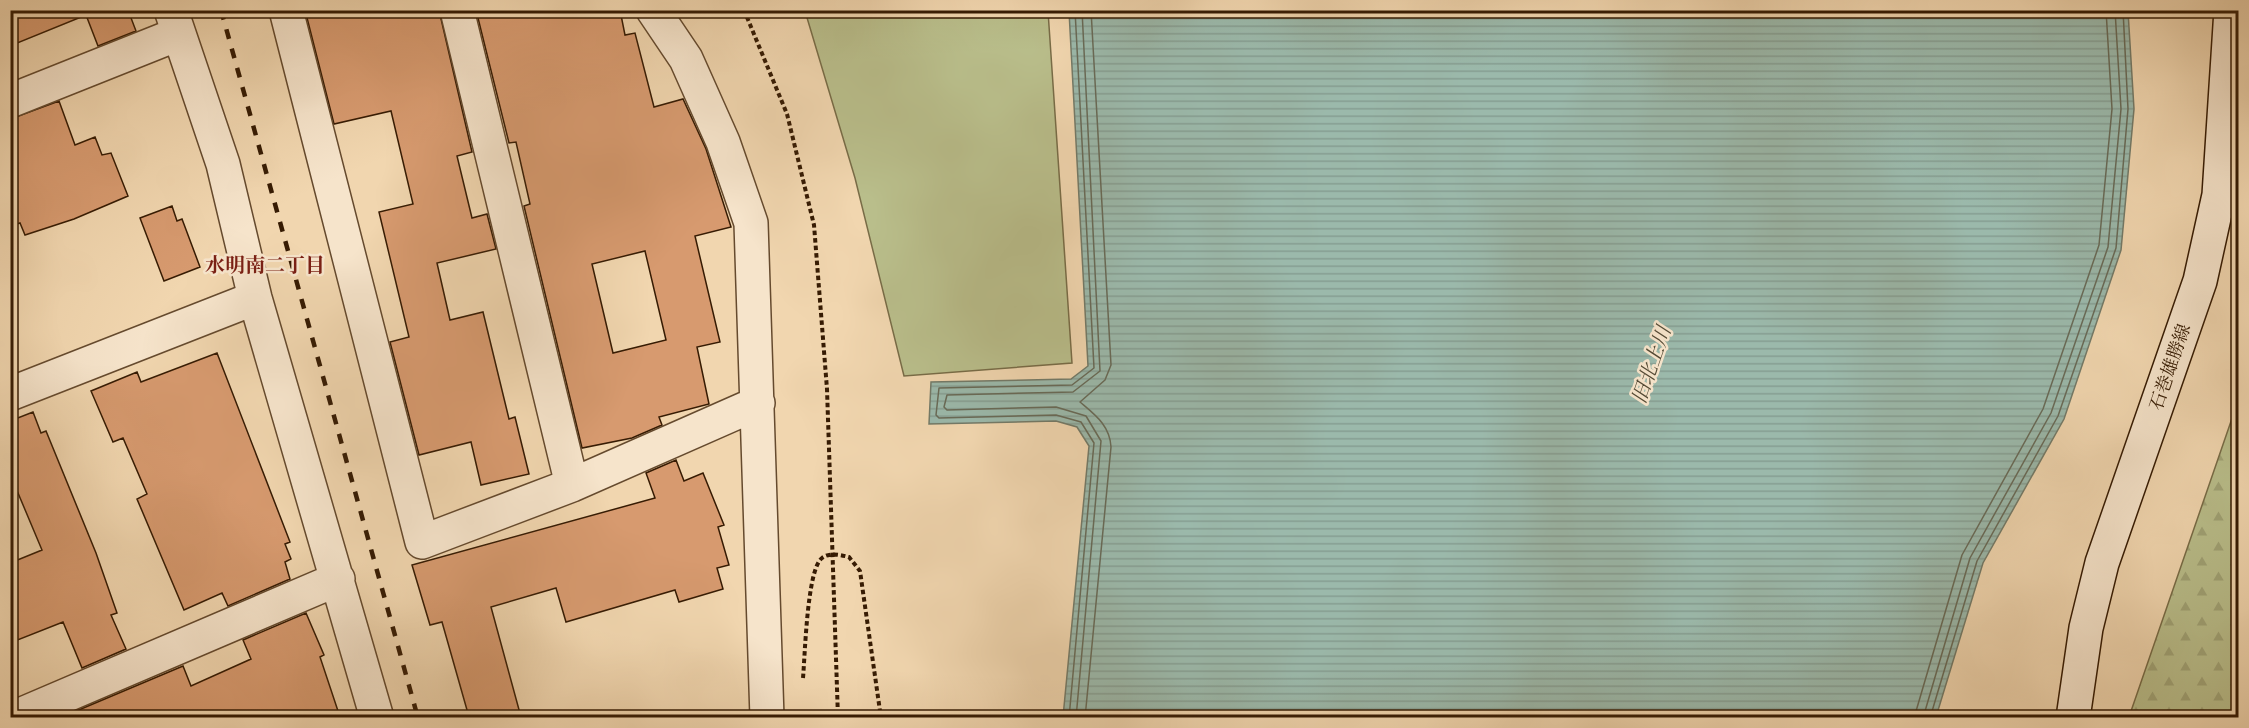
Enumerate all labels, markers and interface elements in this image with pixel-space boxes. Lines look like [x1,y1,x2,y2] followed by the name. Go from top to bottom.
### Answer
[205,253,325,278] district label: 水明南二丁目
[1627,321,1677,407] water label: 旧北上川
[2145,321,2196,413] street label: 石巻雄勝線

